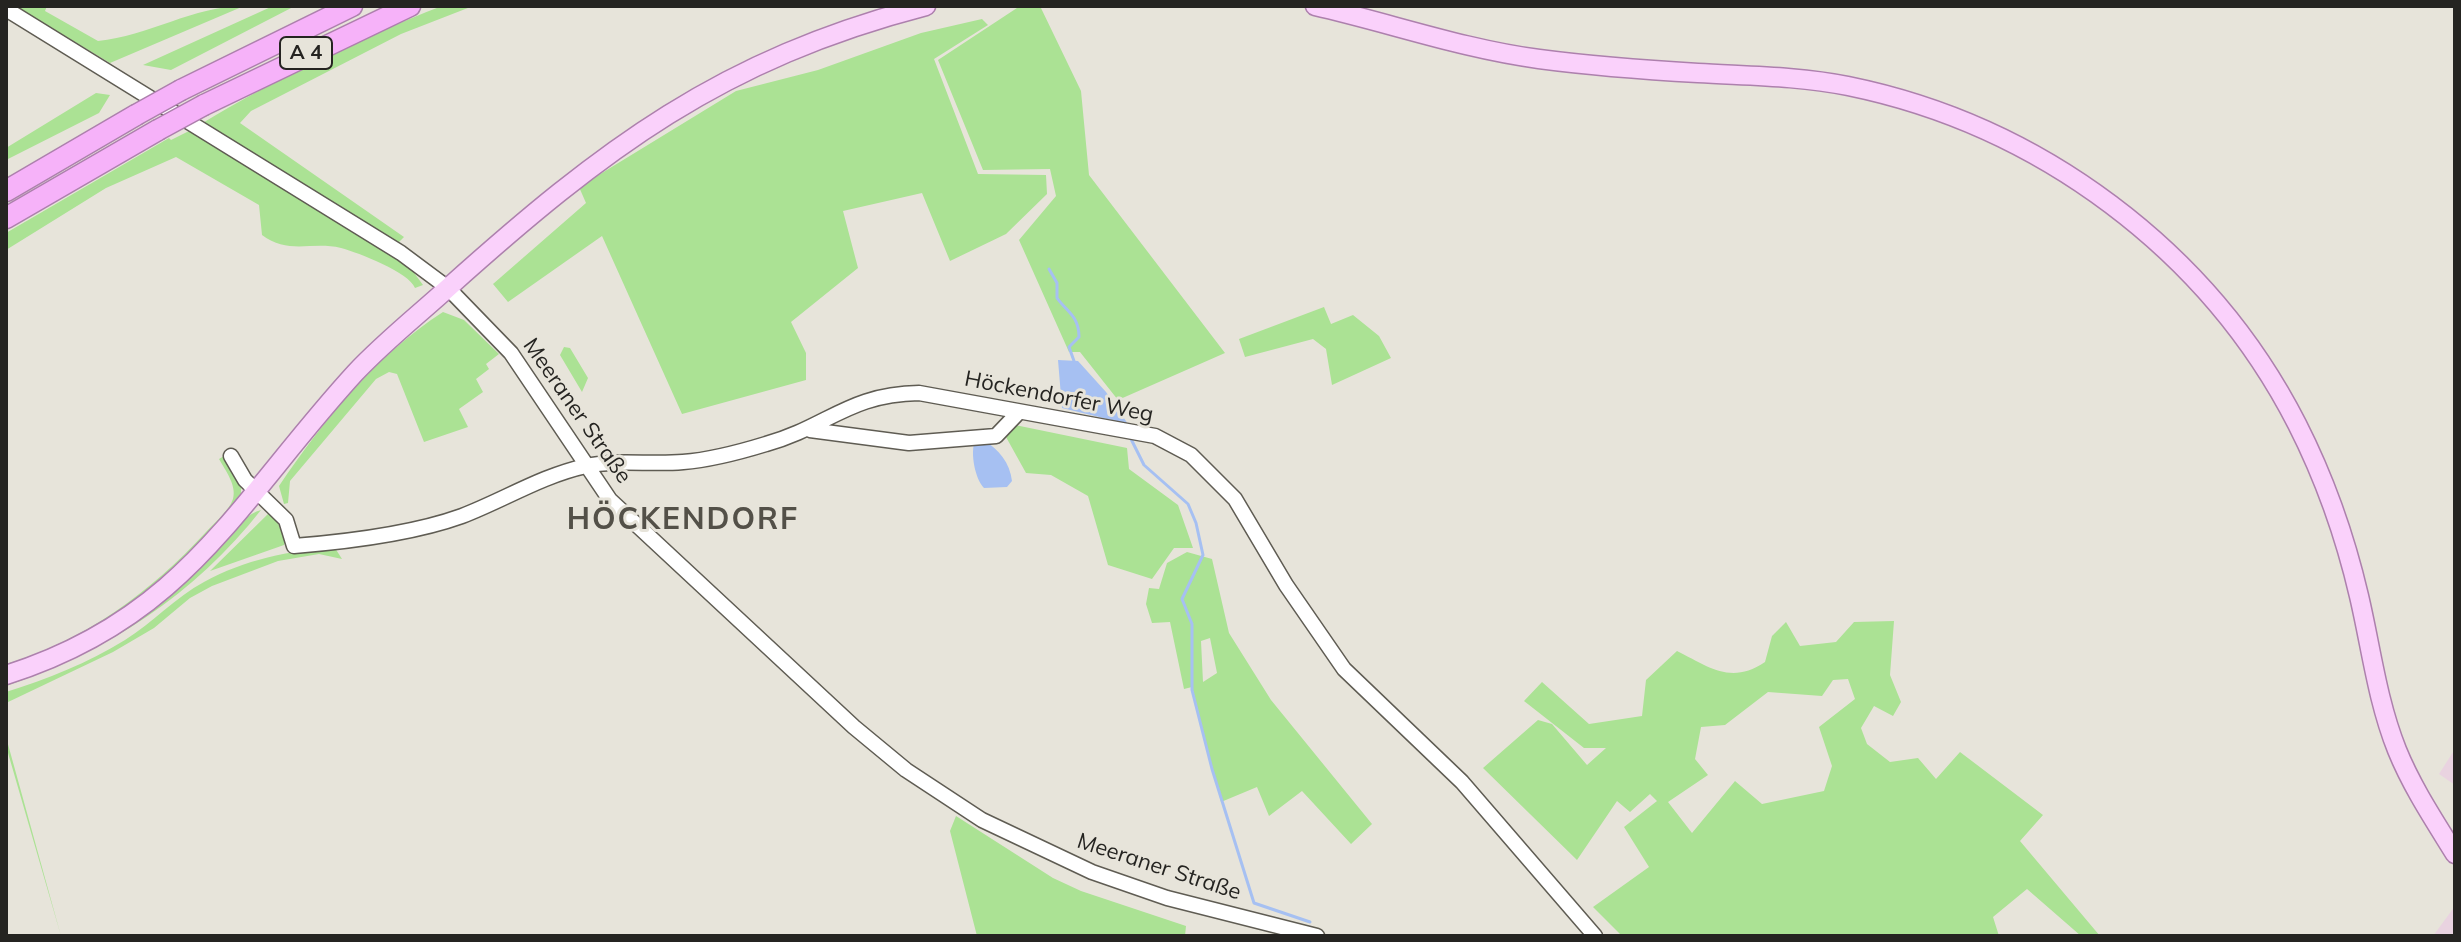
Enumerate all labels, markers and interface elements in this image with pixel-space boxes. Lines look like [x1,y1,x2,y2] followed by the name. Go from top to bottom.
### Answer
[280,37,332,69] road number: A 4
[517,333,637,489] street label: Meeraner Straße
[962,366,1156,428] street label: Höckendorfer Weg
[567,502,799,538] district label: HÖCKENDORF
[1074,828,1244,906] street label: Meeraner Straße

